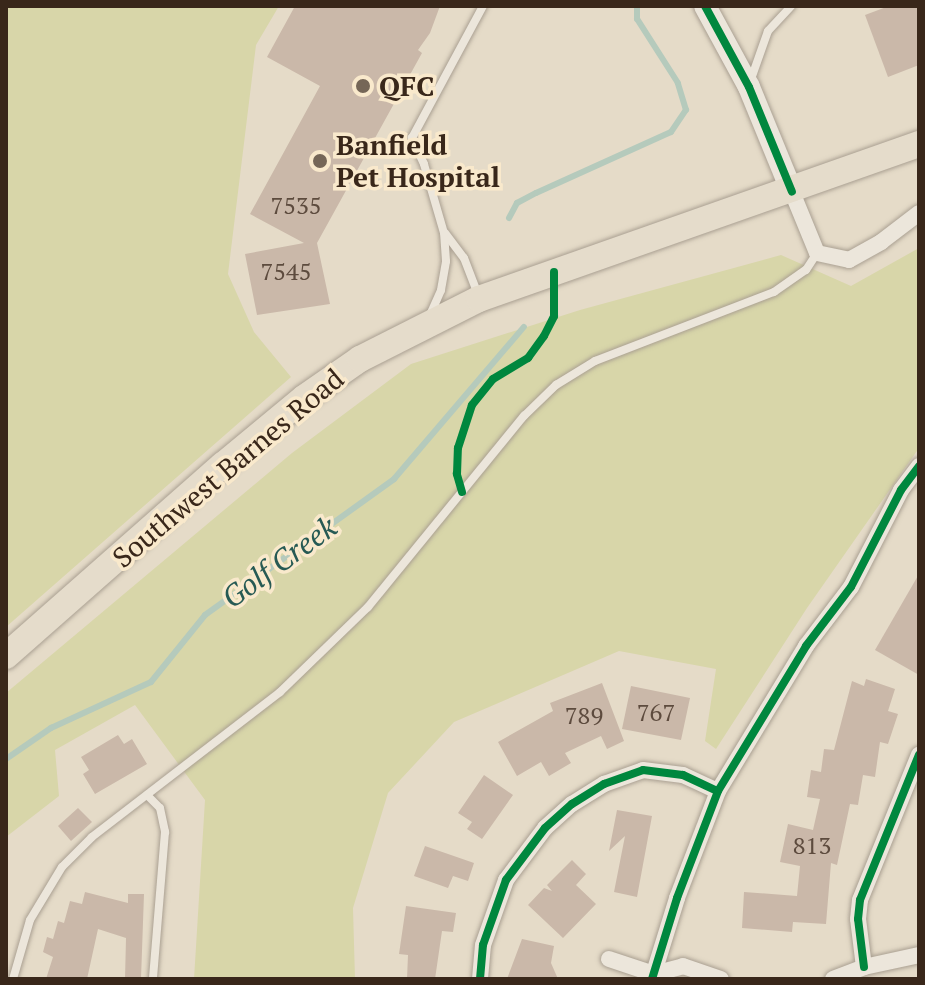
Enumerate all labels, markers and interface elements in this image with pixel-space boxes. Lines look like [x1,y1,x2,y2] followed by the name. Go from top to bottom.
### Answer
[379,69,434,103] place label: QFC
[354,77,372,95] marker: QFC
[336,128,500,194] place label: Banfield Pet Hospital
[311,152,329,170] marker: Banfield Pet Hospital
[270,192,322,220] house number: 7535
[260,258,312,286] house number: 7545
[106,362,350,574] street label: Southwest Barnes Road
[215,509,343,615] water label: Golf Creek
[637,699,675,727] house number: 767
[565,702,603,730] house number: 789
[793,832,831,860] house number: 813

